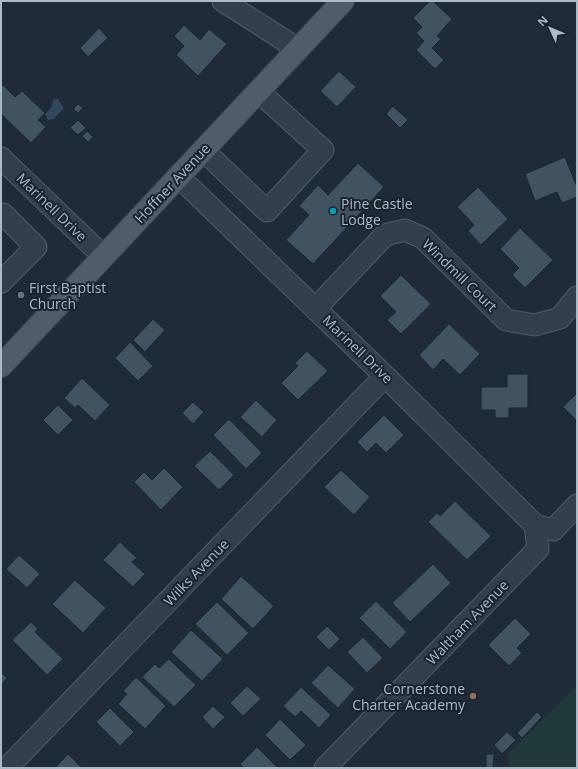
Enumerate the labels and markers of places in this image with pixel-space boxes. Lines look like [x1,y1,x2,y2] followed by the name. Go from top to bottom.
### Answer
[341,194,413,229] place label: Pine Castle Lodge
[328,206,338,216] marker: Pine Castle Lodge
[29,278,106,313] place label: First Baptist Church
[16,290,26,300] marker: First Baptist Church
[352,679,466,714] place label: Cornerstone Charter Academy
[468,691,478,701] marker: Cornerstone Charter Academy

